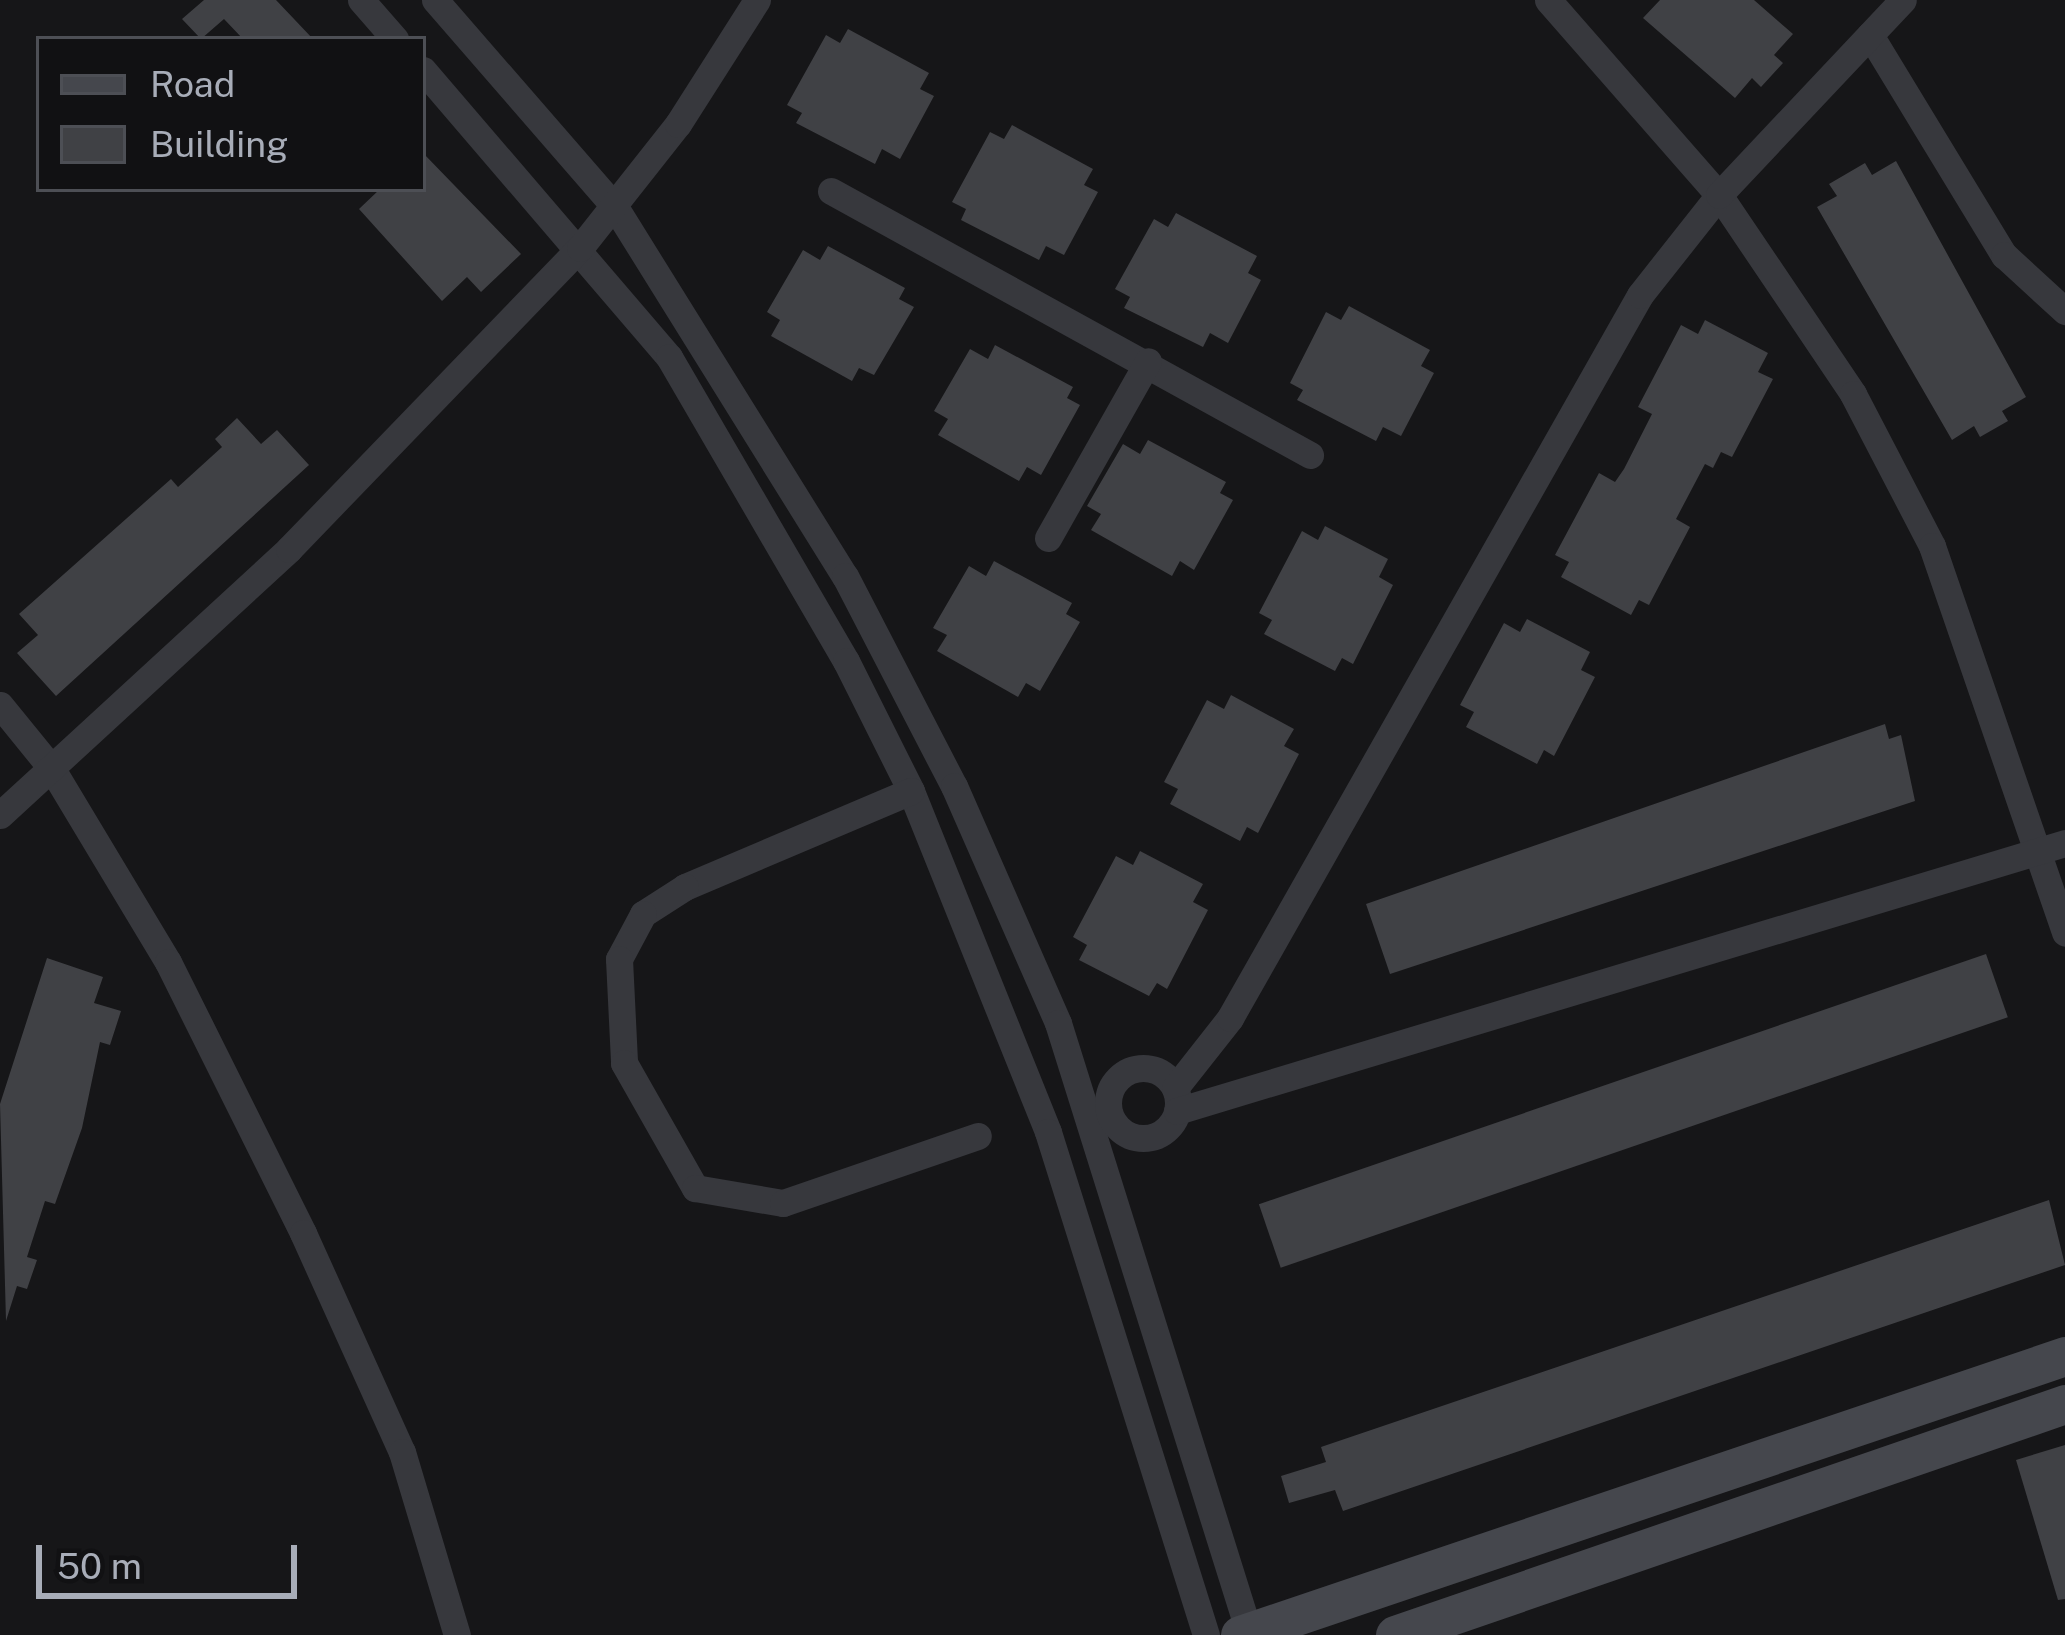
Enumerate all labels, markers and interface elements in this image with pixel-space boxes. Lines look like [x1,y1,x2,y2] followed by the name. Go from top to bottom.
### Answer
[36,36,426,192] legend
[150,63,235,105] text: Road
[150,123,288,165] text: Building
[42,1521,303,1595] scale bar
[57,1545,142,1587] text: 50 m

